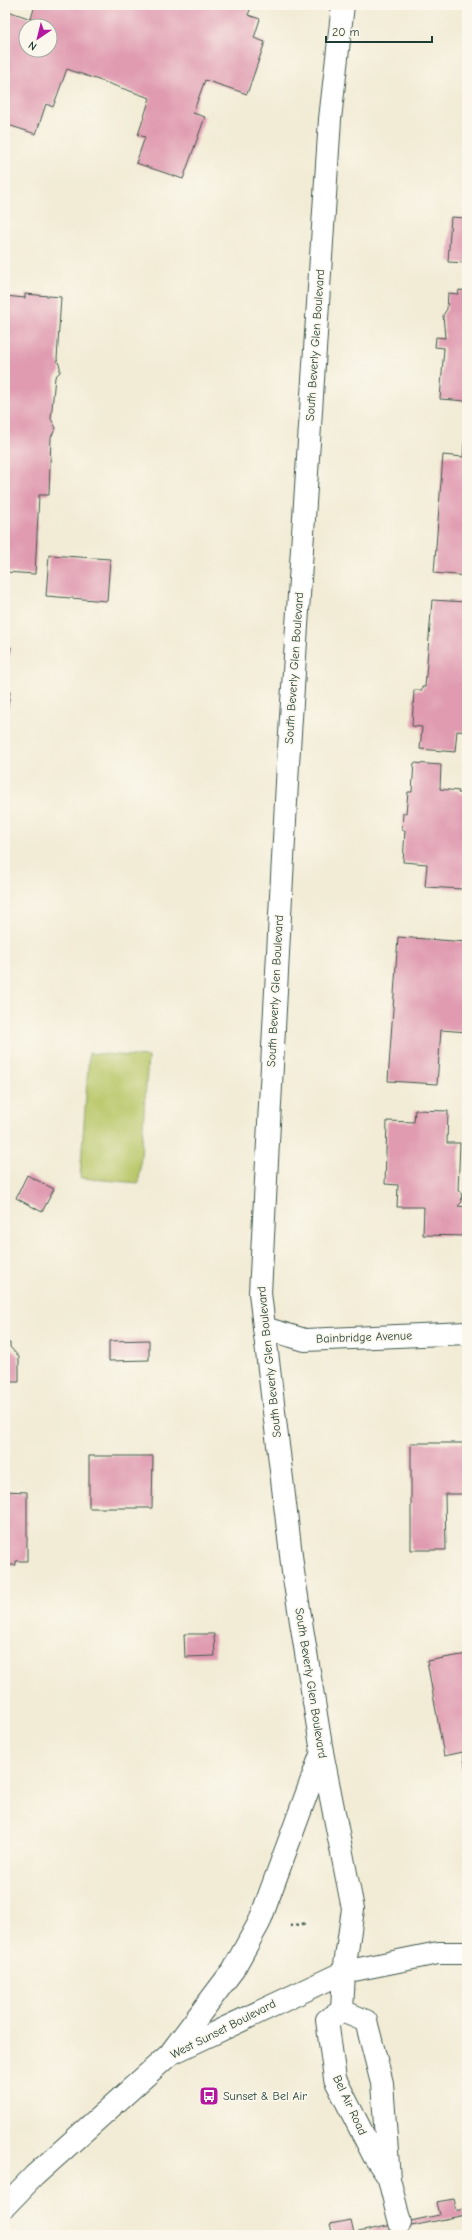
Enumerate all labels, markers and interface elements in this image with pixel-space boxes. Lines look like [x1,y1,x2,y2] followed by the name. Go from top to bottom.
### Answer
[18,18,58,58] north arrow
[326,18,432,44] scale bar
[332,25,360,39] text: 20 m
[26,38,39,53] text: N
[303,269,327,421] street label: South Beverly Glen Boulevard
[282,592,306,744] street label: South Beverly Glen Boulevard
[264,915,286,1067] street label: South Beverly Glen Boulevard
[254,1286,284,1438] street label: South Beverly Glen Boulevard
[316,1328,412,1346] street label: Bainbridge Avenue
[292,1607,330,1759] street label: South Beverly Glen Boulevard
[168,1996,278,2062] street label: West Sunset Boulevard
[330,2073,370,2137] street label: Bel Air Road
[198,2085,220,2107] bus stop icon: Sunset & Bel Air
[223,2089,307,2103] place label: Sunset & Bel Air

